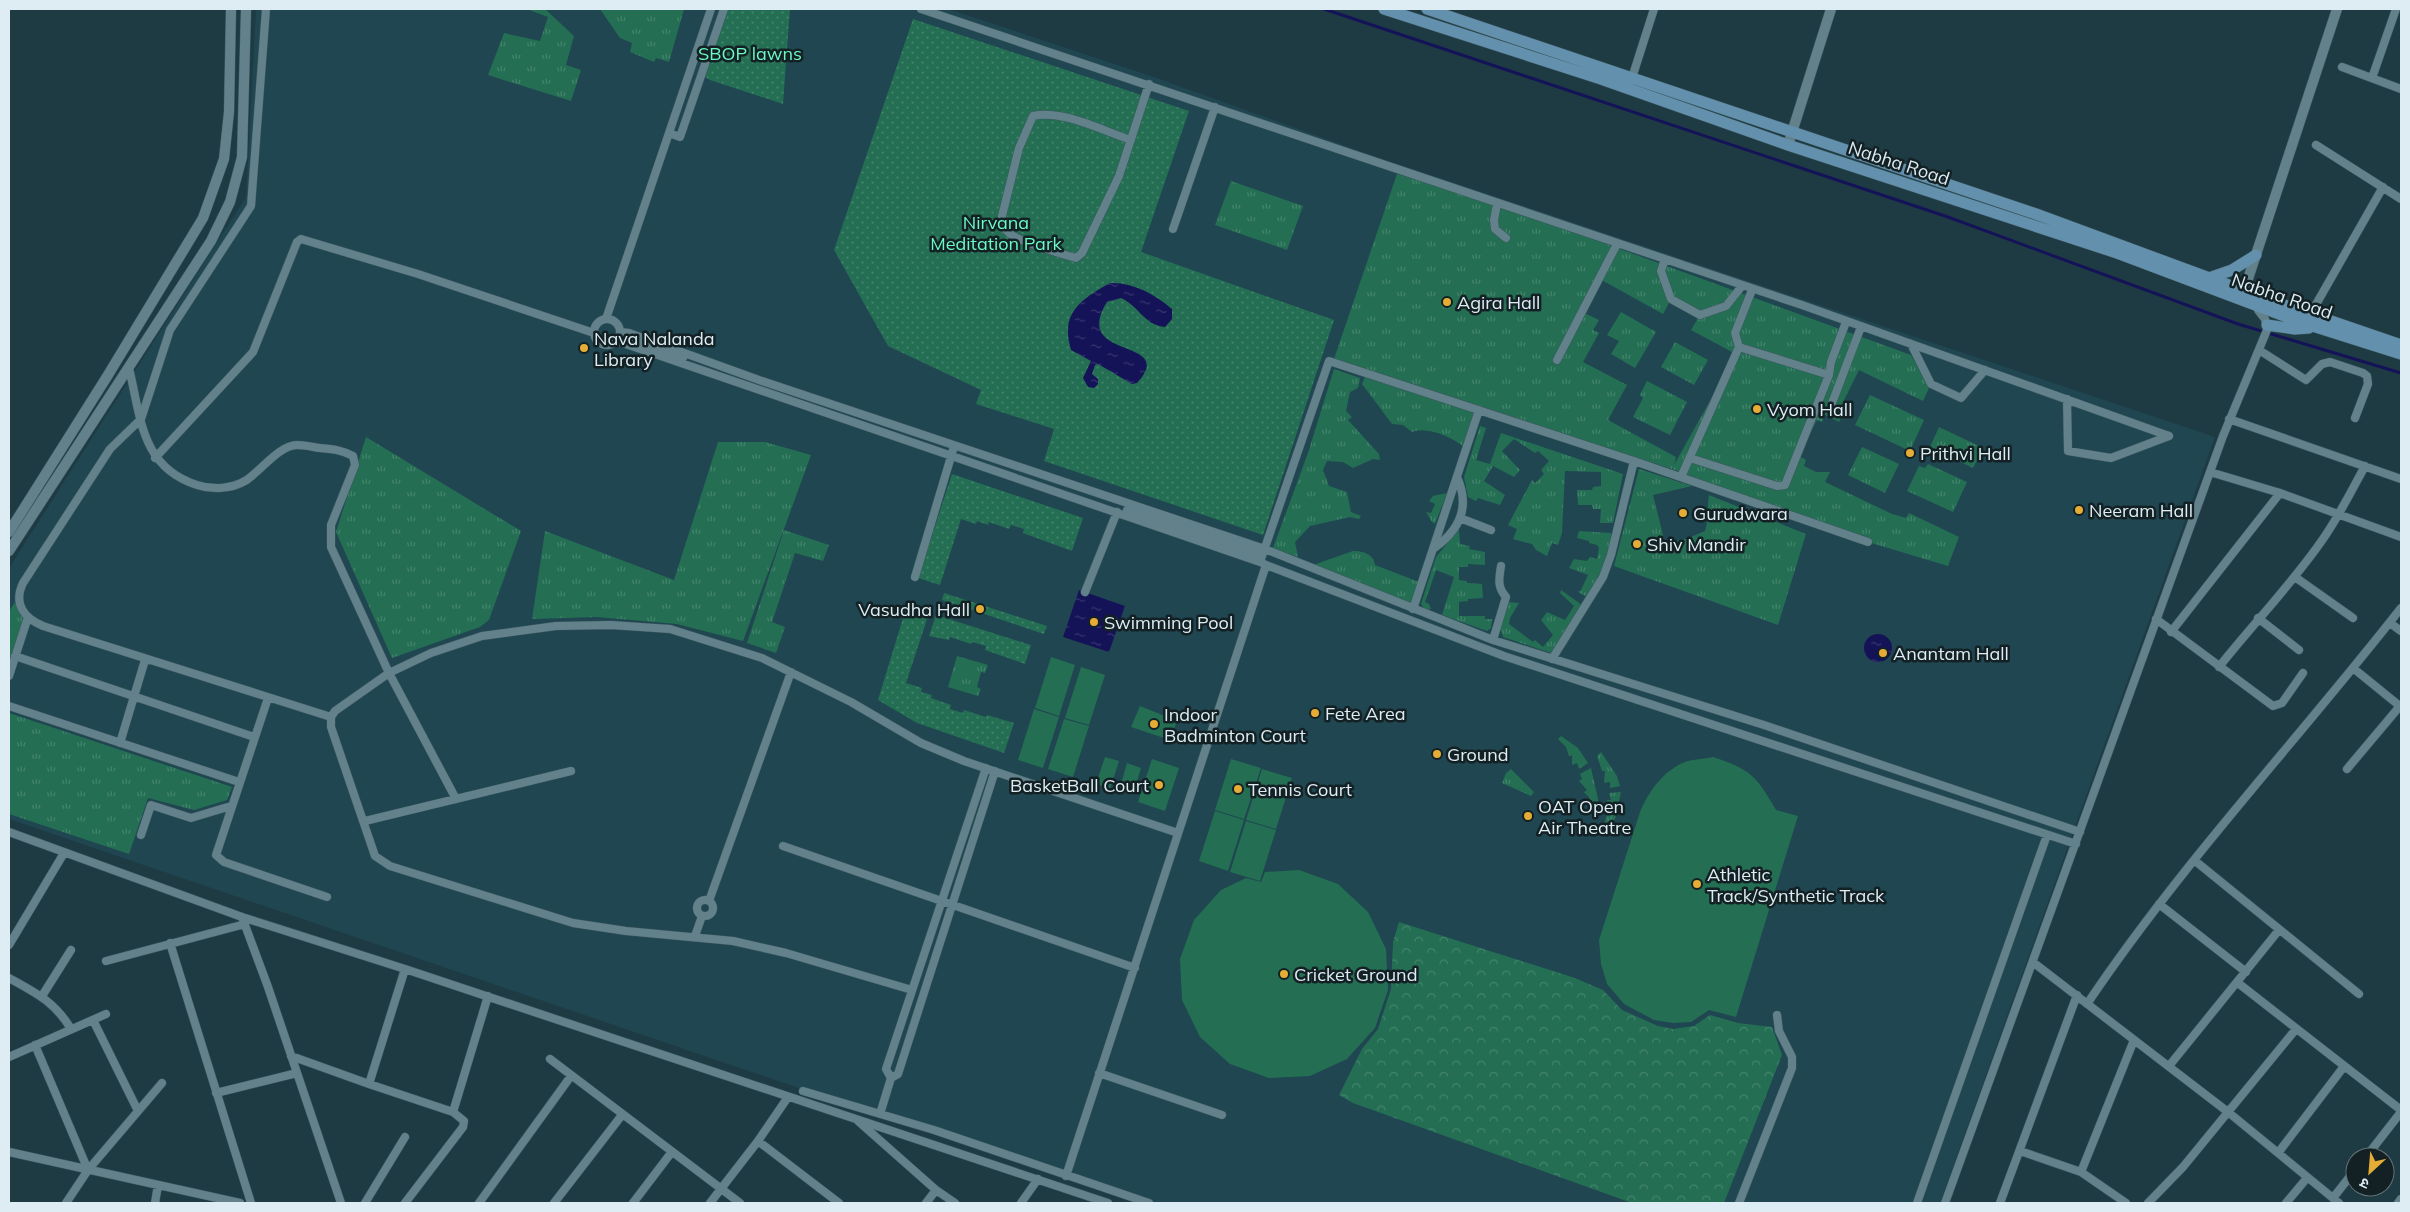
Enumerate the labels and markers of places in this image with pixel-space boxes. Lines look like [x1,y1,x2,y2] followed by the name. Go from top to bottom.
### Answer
[1457,291,1540,314] place label: Agira Hall
[1441,296,1453,308] marker: Agira Hall
[594,327,715,371] place label: Nava Nalanda Library
[578,342,590,354] marker: Nava Nalanda Library
[1767,398,1852,421] place label: Vyom Hall
[1751,403,1763,415] marker: Vyom Hall
[1920,442,2011,465] place label: Prithvi Hall
[1904,447,1916,459] marker: Prithvi Hall
[2089,499,2193,522] place label: Neeram Hall
[1693,502,1788,525] place label: Gurudwara
[2073,504,2085,516] marker: Neeram Hall
[1677,507,1689,519] marker: Gurudwara
[1647,533,1746,556] place label: Shiv Mandir
[1631,538,1643,550] marker: Shiv Mandir
[858,598,970,621] place label: Vasudha Hall
[974,603,986,615] marker: Vasudha Hall
[1104,611,1233,634] place label: Swimming Pool
[1088,616,1100,628] marker: Swimming Pool
[1893,642,2009,665] place label: Anantam Hall
[1877,647,1889,659] marker: Anantam Hall
[1325,702,1406,725] place label: Fete Area
[1164,703,1306,747] place label: Indoor Badminton Court
[1309,707,1321,719] marker: Fete Area
[1148,718,1160,730] marker: Indoor Badminton Court
[1447,743,1509,766] place label: Ground
[1431,748,1443,760] marker: Ground
[1010,774,1149,797] place label: BasketBall Court
[1248,778,1352,801] place label: Tennis Court
[1153,779,1165,791] marker: BasketBall Court
[1232,783,1244,795] marker: Tennis Court
[1538,795,1631,839] place label: OAT Open Air Theatre
[1522,810,1534,822] marker: OAT Open Air Theatre
[1707,863,1885,907] place label: Athletic Track/Synthetic Track
[1691,878,1703,890] marker: Athletic Track/Synthetic Track
[1294,963,1417,986] place label: Cricket Ground
[1278,968,1290,980] marker: Cricket Ground

